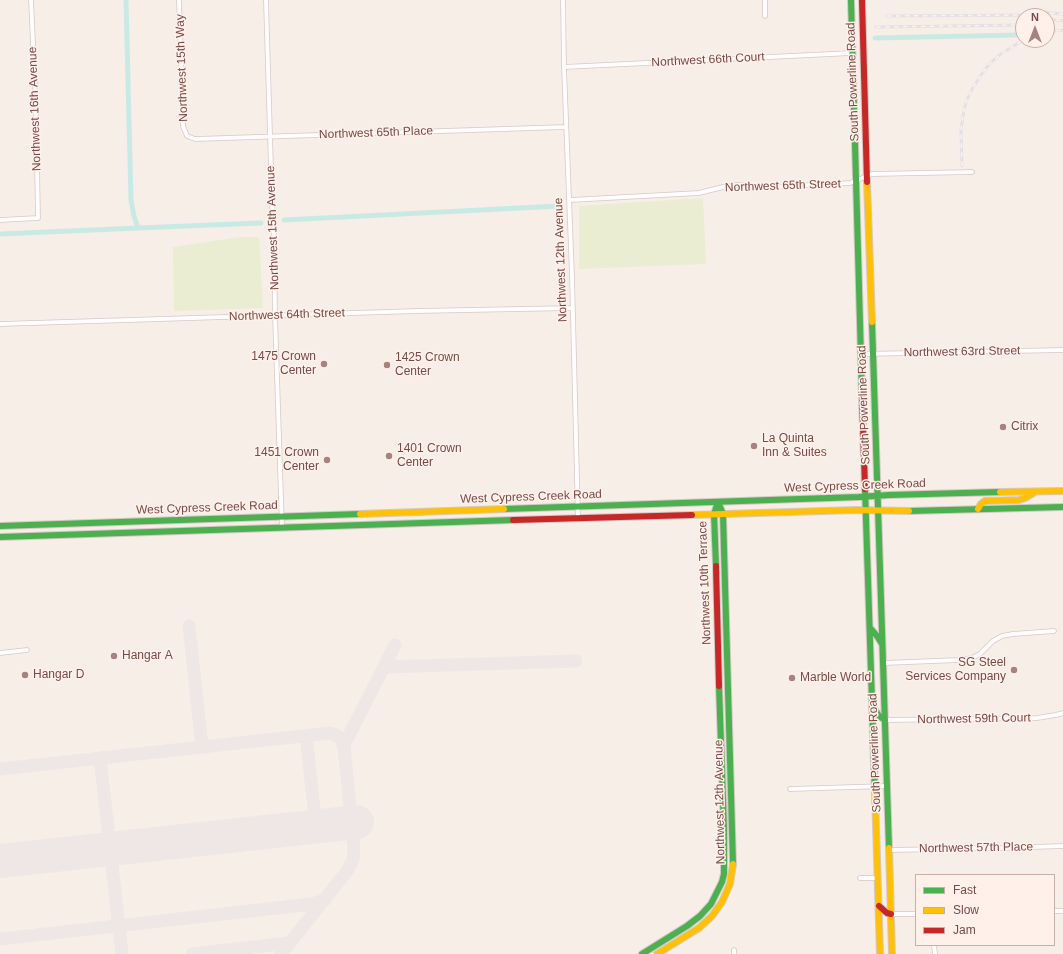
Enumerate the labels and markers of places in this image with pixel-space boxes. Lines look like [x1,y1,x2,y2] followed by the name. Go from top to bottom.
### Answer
[251,350,316,378] place label: 1475 Crown Center
[395,351,460,379] place label: 1425 Crown Center
[319,359,329,369] marker: 1475 Crown Center
[382,360,392,370] marker: 1425 Crown Center
[1011,420,1038,434] place label: Citrix
[998,422,1008,432] marker: Citrix
[762,432,827,460] place label: La Quinta Inn & Suites
[749,441,759,451] marker: La Quinta Inn & Suites
[397,442,462,470] place label: 1401 Crown Center
[254,446,319,474] place label: 1451 Crown Center
[384,451,394,461] marker: 1401 Crown Center
[322,455,332,465] marker: 1451 Crown Center
[122,649,173,663] place label: Hangar A
[109,651,119,661] marker: Hangar A
[905,656,1006,684] place label: SG Steel Services Company
[1009,665,1019,675] marker: SG Steel Services Company
[33,668,84,682] place label: Hangar D
[20,670,30,680] marker: Hangar D
[800,671,871,685] place label: Marble World
[787,673,797,683] marker: Marble World

